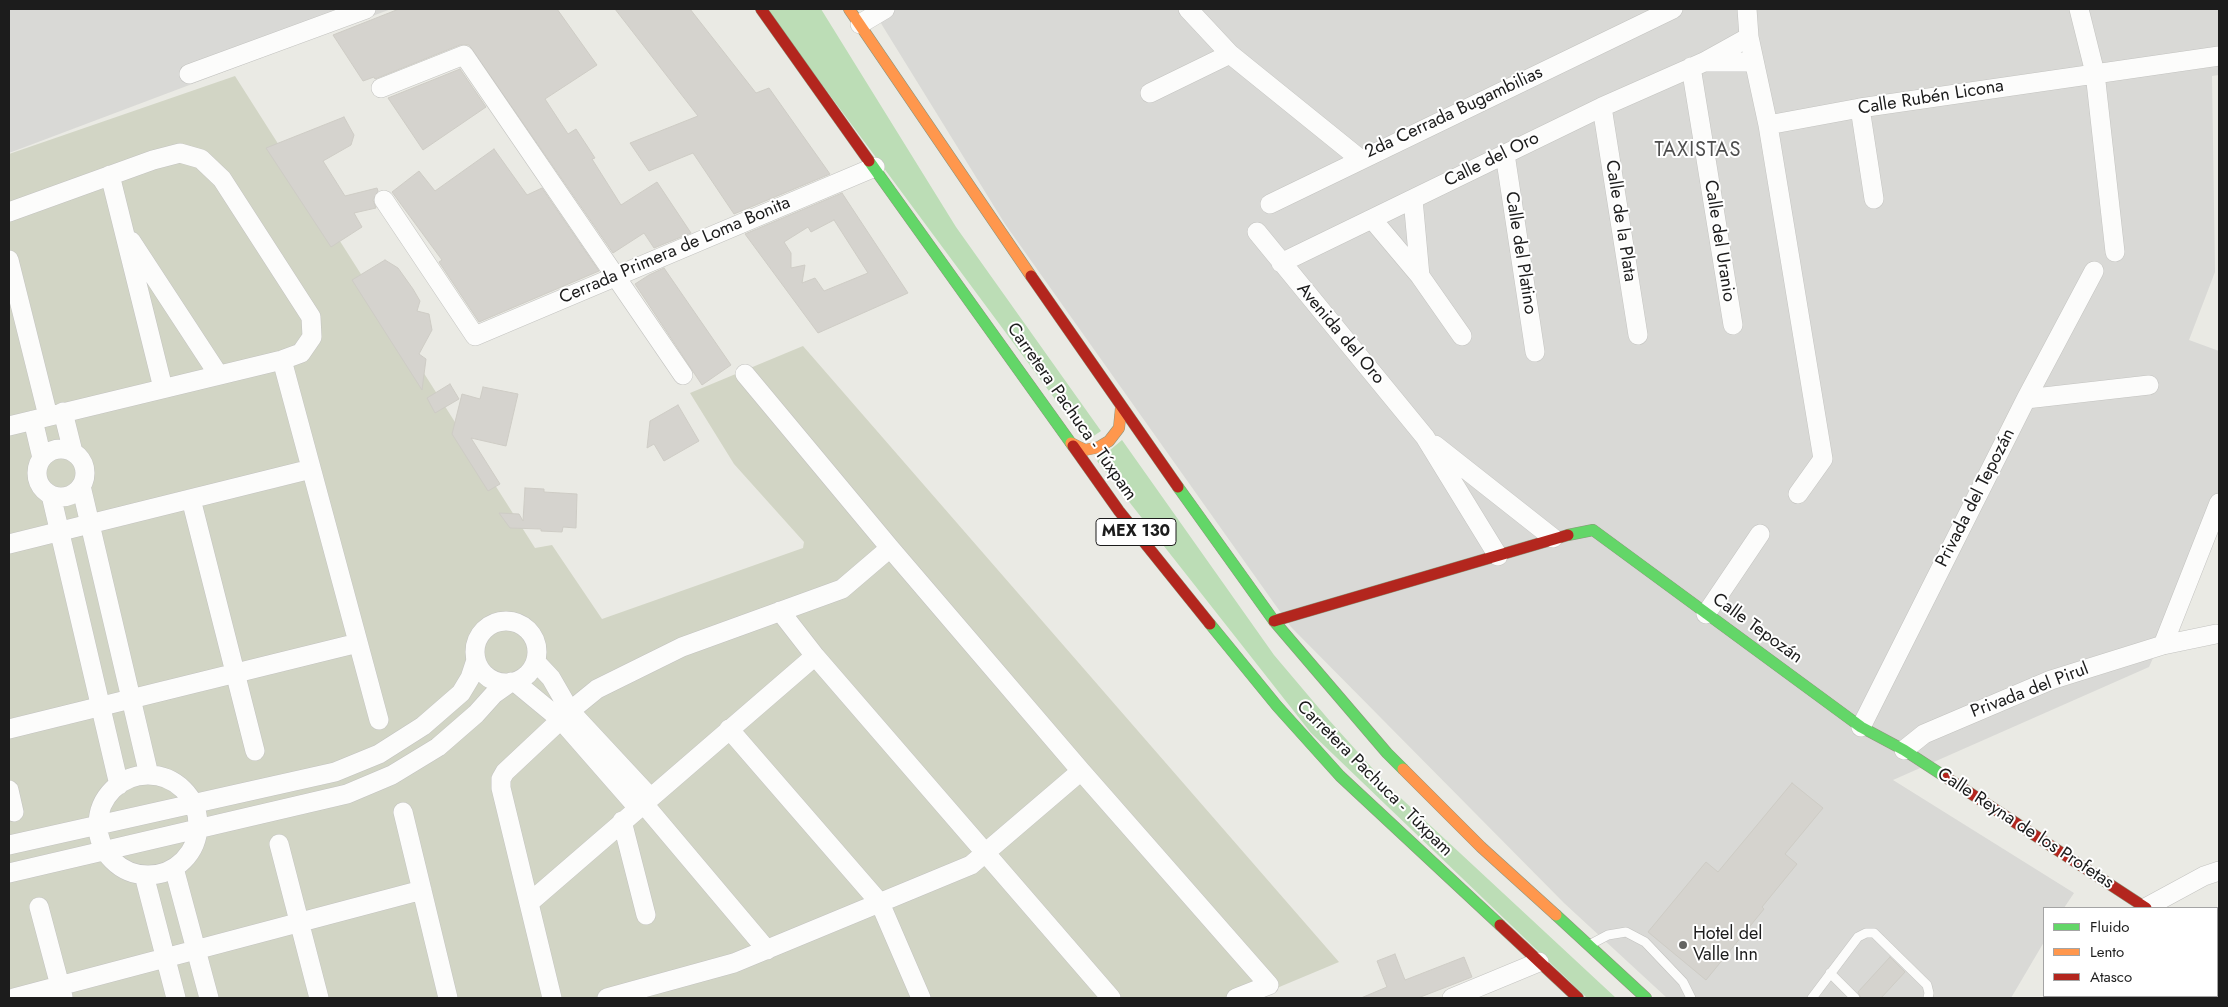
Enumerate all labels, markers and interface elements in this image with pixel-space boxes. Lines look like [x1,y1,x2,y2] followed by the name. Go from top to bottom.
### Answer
[1362,62,1546,164] street label: 2da Cerrada Bugambilias
[1857,76,2005,120] street label: Calle Rubén Licona
[1441,128,1543,192] street label: Calle del Oro
[1654,139,1742,163] district label: TAXISTAS
[1600,159,1640,283] street label: Calle de la Plata
[1699,179,1739,303] street label: Calle del Uranio
[1500,190,1540,316] street label: Calle del Platino
[556,192,794,310] street label: Cerrada Primera de Loma Bonita
[1291,279,1389,389] street label: Avenida del Oro
[1001,319,1141,505] street label: Carretera Pachuca - Túxpam
[1932,425,2020,571] street label: Privada del Tepozán
[1096,518,1176,546] road number: MEX 130
[1708,589,1806,669] street label: Calle Tepozán
[1968,659,2092,723] street label: Privada del Pirul
[1291,696,1457,862] street label: Carretera Pachuca - Túxpam
[1933,764,2117,894] street label: Calle Reyna de los Profetas
[2043,907,2218,997] legend
[2090,916,2129,938] text: Fluido
[1693,924,1762,966] place label: Hotel del Valle Inn
[1677,939,1689,951] marker: Hotel del Valle Inn
[2090,941,2124,963] text: Lento
[2090,966,2132,988] text: Atasco

